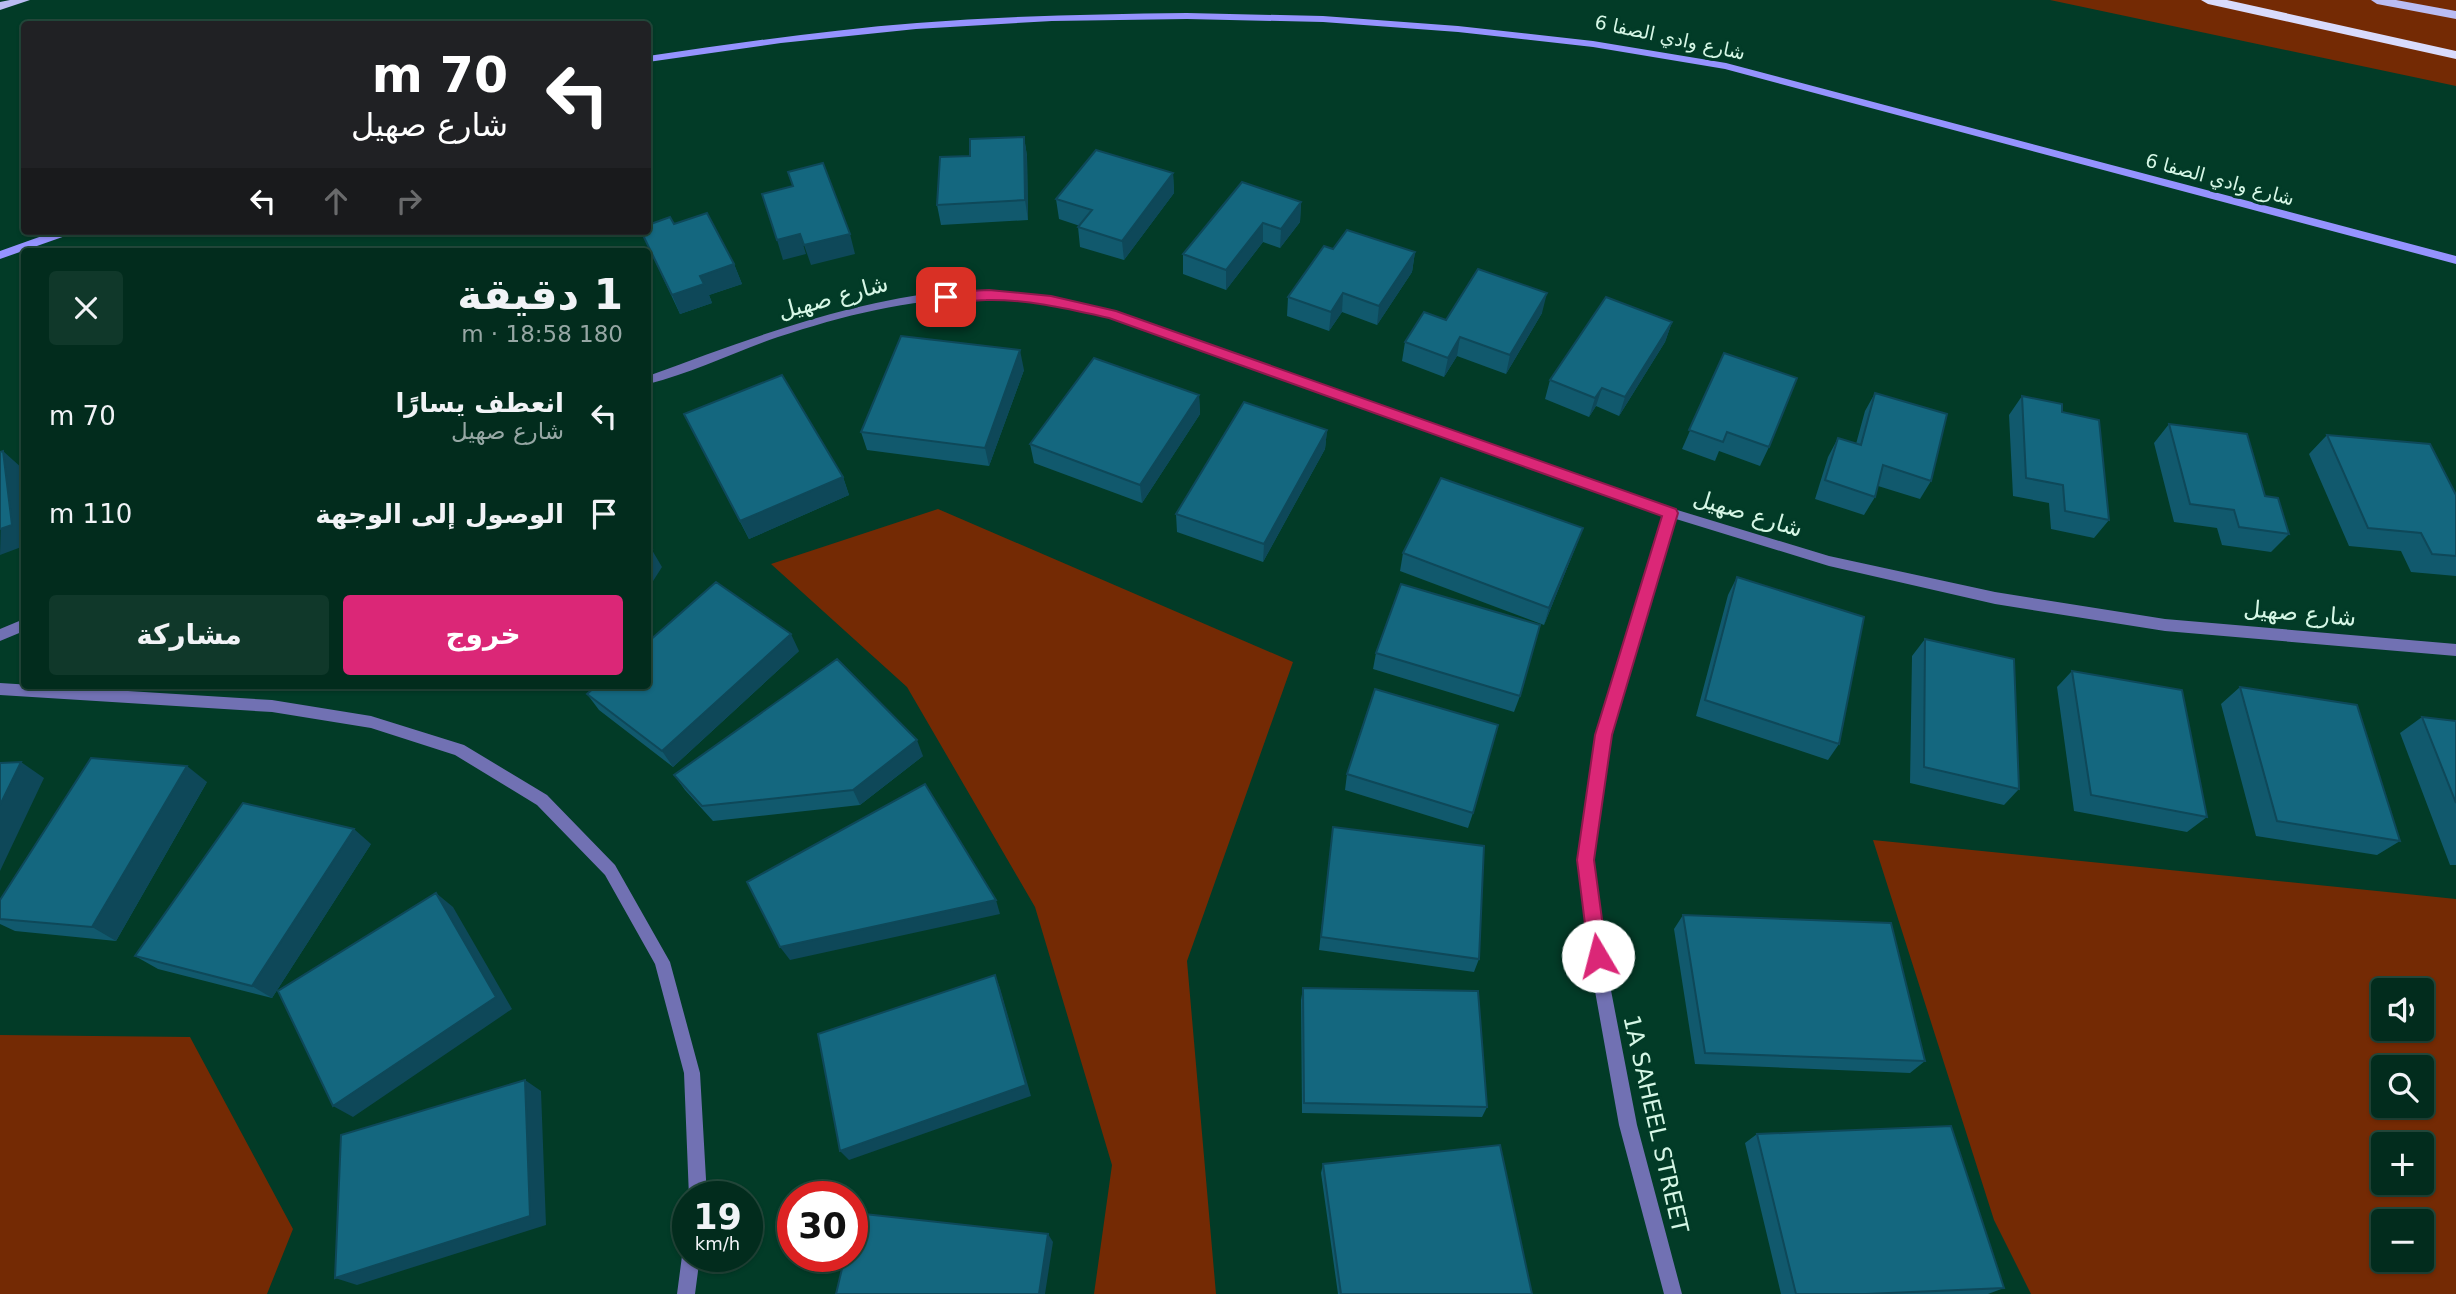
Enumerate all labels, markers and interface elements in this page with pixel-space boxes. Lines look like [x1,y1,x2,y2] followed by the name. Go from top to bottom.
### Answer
[1593,10,1747,65] street label: شارع وادي الصفا 6
[372,47,508,104] text: 70 m
[532,49,623,140] icon: left
[351,106,508,144] text: شارع صهيل
[2143,149,2297,210] street label: شارع وادي الصفا 6
[244,182,282,220] icon: left
[317,182,355,220] icon: ahead
[390,182,428,220] icon: right
[916,267,976,327] pin
[457,270,623,319] text: 1 دقيقة
[775,270,891,325] street label: شارع صهيل
[49,271,123,345] button: close
[927,278,965,316] icon: arrive
[461,321,623,347] text: 180 m · 18:58
[395,388,564,418] text: انعطف يسارًا
[585,397,623,435] icon: left
[49,401,116,431] text: 70 m
[451,418,564,444] text: شارع صهيل
[1690,484,1806,543] street label: شارع صهيل
[585,495,623,533] icon: arrive
[49,499,132,529] text: 110 m
[315,499,564,529] text: الوصول إلى الوجهة
[49,595,329,675] button: مشاركة
[343,595,623,675] button: خروج
[2243,595,2357,632] street label: شارع صهيل
[1561,919,1635,993] position arrow
[2371,978,2434,1272] map controls
[2371,978,2434,1041] button: sound
[1618,1013,1694,1236] street label: 1A SAHEEL STREET
[2371,1055,2434,1118] button: search
[2371,1132,2434,1195] button: +
[777,1181,868,1272] speed limit sign: 30
[693,1197,742,1237] text: 19
[2371,1209,2434,1272] button: −
[695,1233,740,1254] text: km/h

